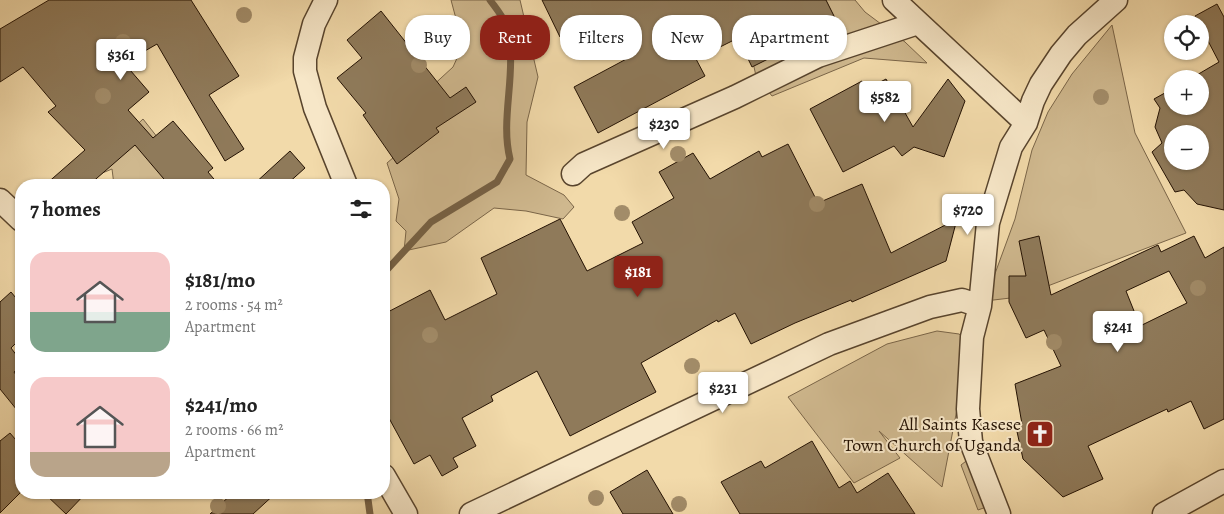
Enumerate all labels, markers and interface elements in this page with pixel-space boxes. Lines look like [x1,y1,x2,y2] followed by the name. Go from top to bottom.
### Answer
[405,15,470,60] chip: Buy
[480,15,550,60] chip: Rent
[560,15,642,60] chip: Filters
[652,15,722,60] chip: New
[732,15,847,60] chip: Apartment
[1164,15,1209,170] map controls
[1164,15,1209,60] button: locate
[91,38,151,81] pin: $361
[107,44,135,66] text: $361
[1164,70,1209,115] button: +
[855,80,915,123] pin: $582
[870,86,900,108] text: $582
[634,108,694,150] pin: $230
[649,113,679,135] text: $230
[1164,125,1209,170] button: −
[938,194,998,236] pin: $720
[30,195,101,223] text: 7 homes
[347,195,375,223] icon: filters
[953,199,983,221] text: $720
[608,256,668,298] pin: $181
[625,261,651,283] text: $181
[185,266,255,294] text: $181/mo
[70,272,130,332] icon: home
[185,294,283,316] text: 2 rooms · 54 m²
[1088,310,1148,353] pin: $241
[185,316,256,338] text: Apartment
[1104,316,1132,338] text: $241
[693,372,753,414] pin: $231
[709,377,737,399] text: $231
[185,391,258,419] text: $241/mo
[70,397,130,457] icon: home
[844,412,1022,457] place label: All Saints Kasese Town Church of Uganda
[185,419,283,441] text: 2 rooms · 66 m²
[1025,419,1055,449] church icon: All Saints Kasese Town Church of Uganda
[185,441,256,463] text: Apartment

